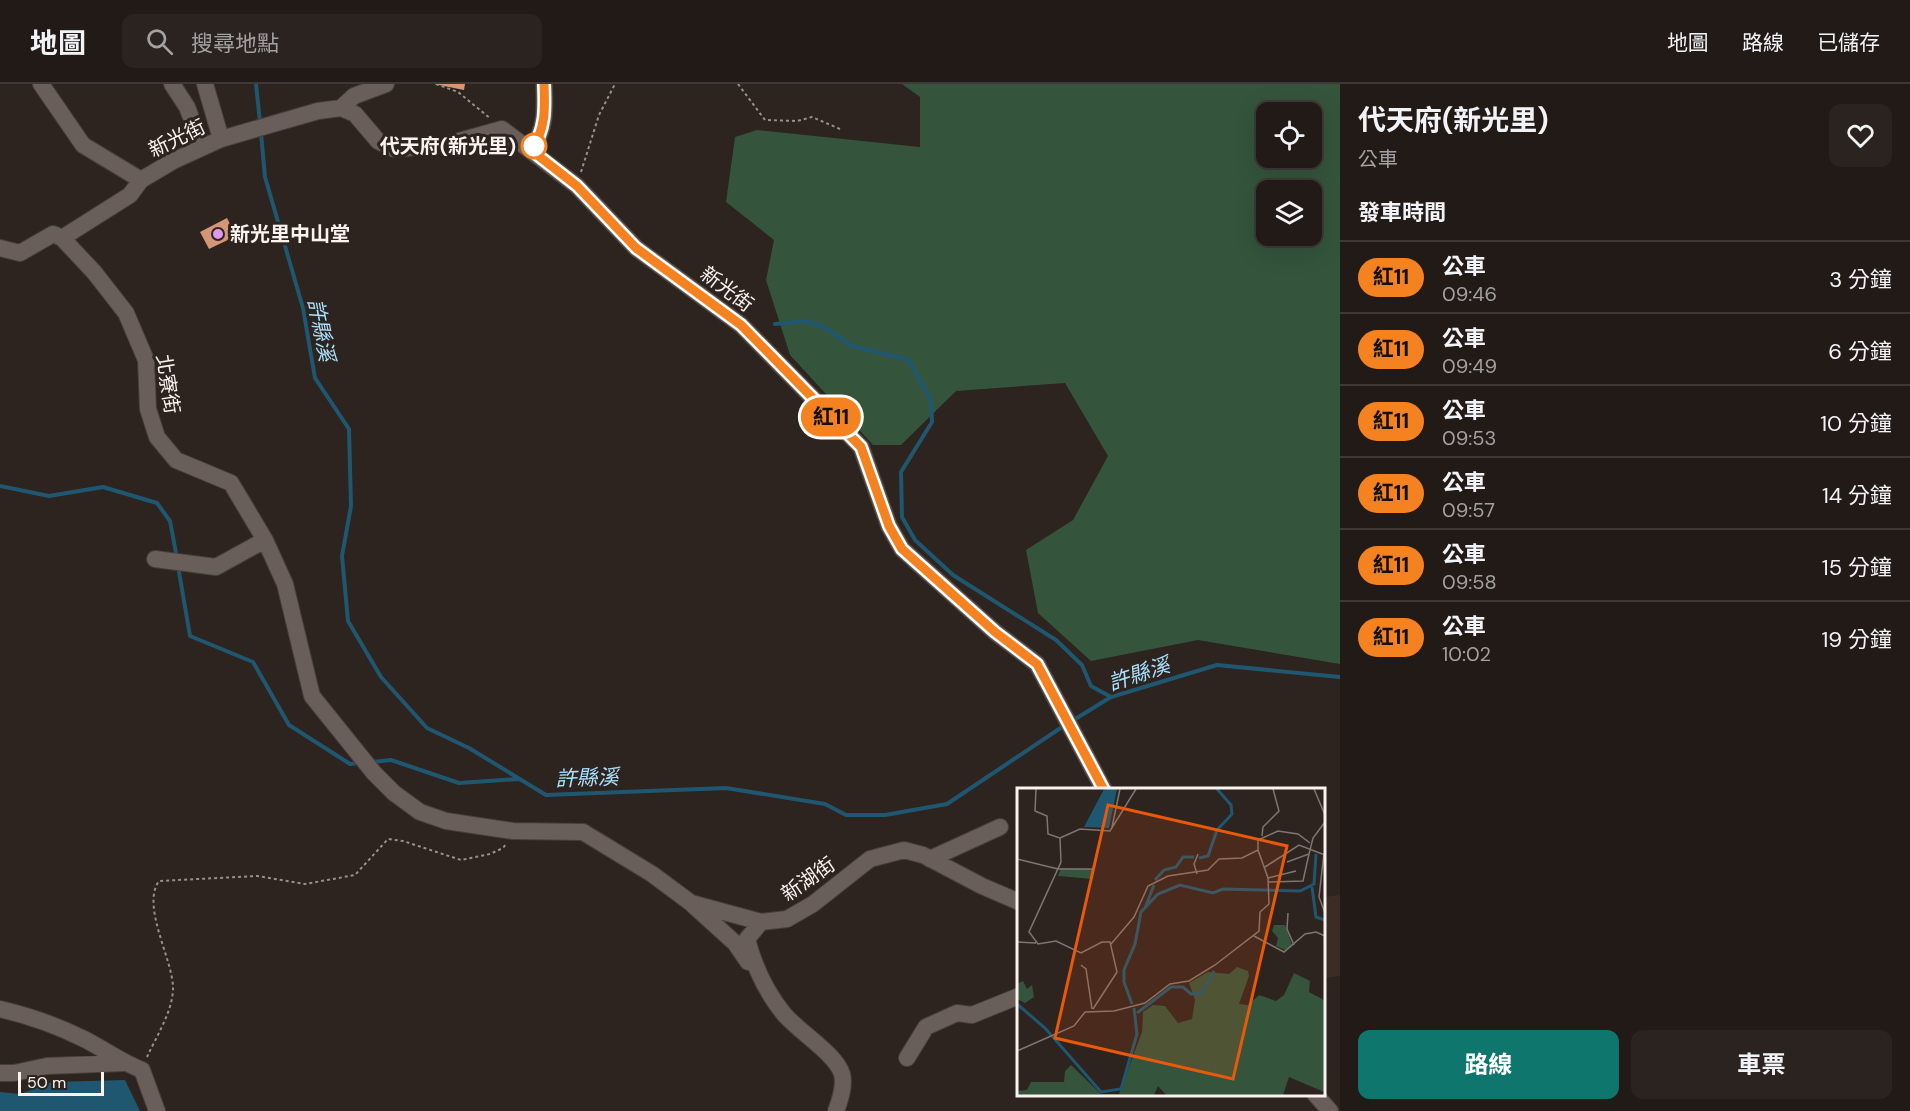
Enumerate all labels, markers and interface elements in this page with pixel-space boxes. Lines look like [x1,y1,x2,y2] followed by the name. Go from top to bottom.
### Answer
[122,14,542,68] search box
[30,25,86,62] text: 地圖
[143,25,176,58] icon: search
[191,29,279,58] text: 搜尋地點
[1667,29,1709,57] text: 地圖
[1742,29,1784,57] text: 路線
[1817,29,1880,57] text: 已儲存
[1256,102,1322,246] map controls
[1256,102,1322,168] button: locate
[1358,102,1549,139] text: 代天府(新光里)
[1829,104,1892,167] button: heart
[144,113,210,163] street label: 新光街
[380,133,516,159] place label: 代天府(新光里)
[521,133,547,159] marker: 代天府(新光里)
[1358,146,1398,172] text: 公車
[1256,180,1322,246] button: layers
[1358,198,1446,227] text: 發車時間
[230,221,350,247] place label: 新光里中山堂
[211,227,225,241] marker: 新光里中山堂
[1442,252,1486,281] text: 公車
[695,261,759,317] street label: 新光街
[1373,263,1409,291] text: 紅11
[1829,265,1892,294] text: 3 分鐘
[1442,281,1497,307] text: 09:46
[301,296,341,367] water label: 許縣溪
[1442,324,1486,353] text: 公車
[1373,335,1409,363] text: 紅11
[1828,337,1892,366] text: 6 分鐘
[150,352,186,416] street label: 北寮街
[1442,353,1497,379] text: 09:49
[1442,396,1486,425] text: 公車
[796,398,866,436] line badge: 紅11
[813,403,849,431] text: 紅11
[1373,407,1409,435] text: 紅11
[1820,409,1892,438] text: 10 分鐘
[1442,425,1496,451] text: 09:53
[1442,468,1486,497] text: 公車
[1373,479,1409,507] text: 紅11
[1822,481,1892,510] text: 14 分鐘
[1442,497,1495,523] text: 09:57
[1442,540,1486,569] text: 公車
[1373,551,1409,579] text: 紅11
[1822,553,1892,582] text: 15 分鐘
[1442,569,1497,595] text: 09:58
[1442,612,1486,641] text: 公車
[1373,623,1409,651] text: 紅11
[1821,625,1892,654] text: 19 分鐘
[1442,641,1491,667] text: 10:02
[1105,650,1176,697] water label: 許縣溪
[555,763,622,793] water label: 許縣溪
[1017,788,1325,1096] inset map
[776,851,840,907] street label: 新湖街
[1358,1030,1619,1099] button: 路線
[1631,1030,1892,1099] button: 車票
[18,1069,104,1096] scale bar
[27,1072,66,1093] text: 50 m

